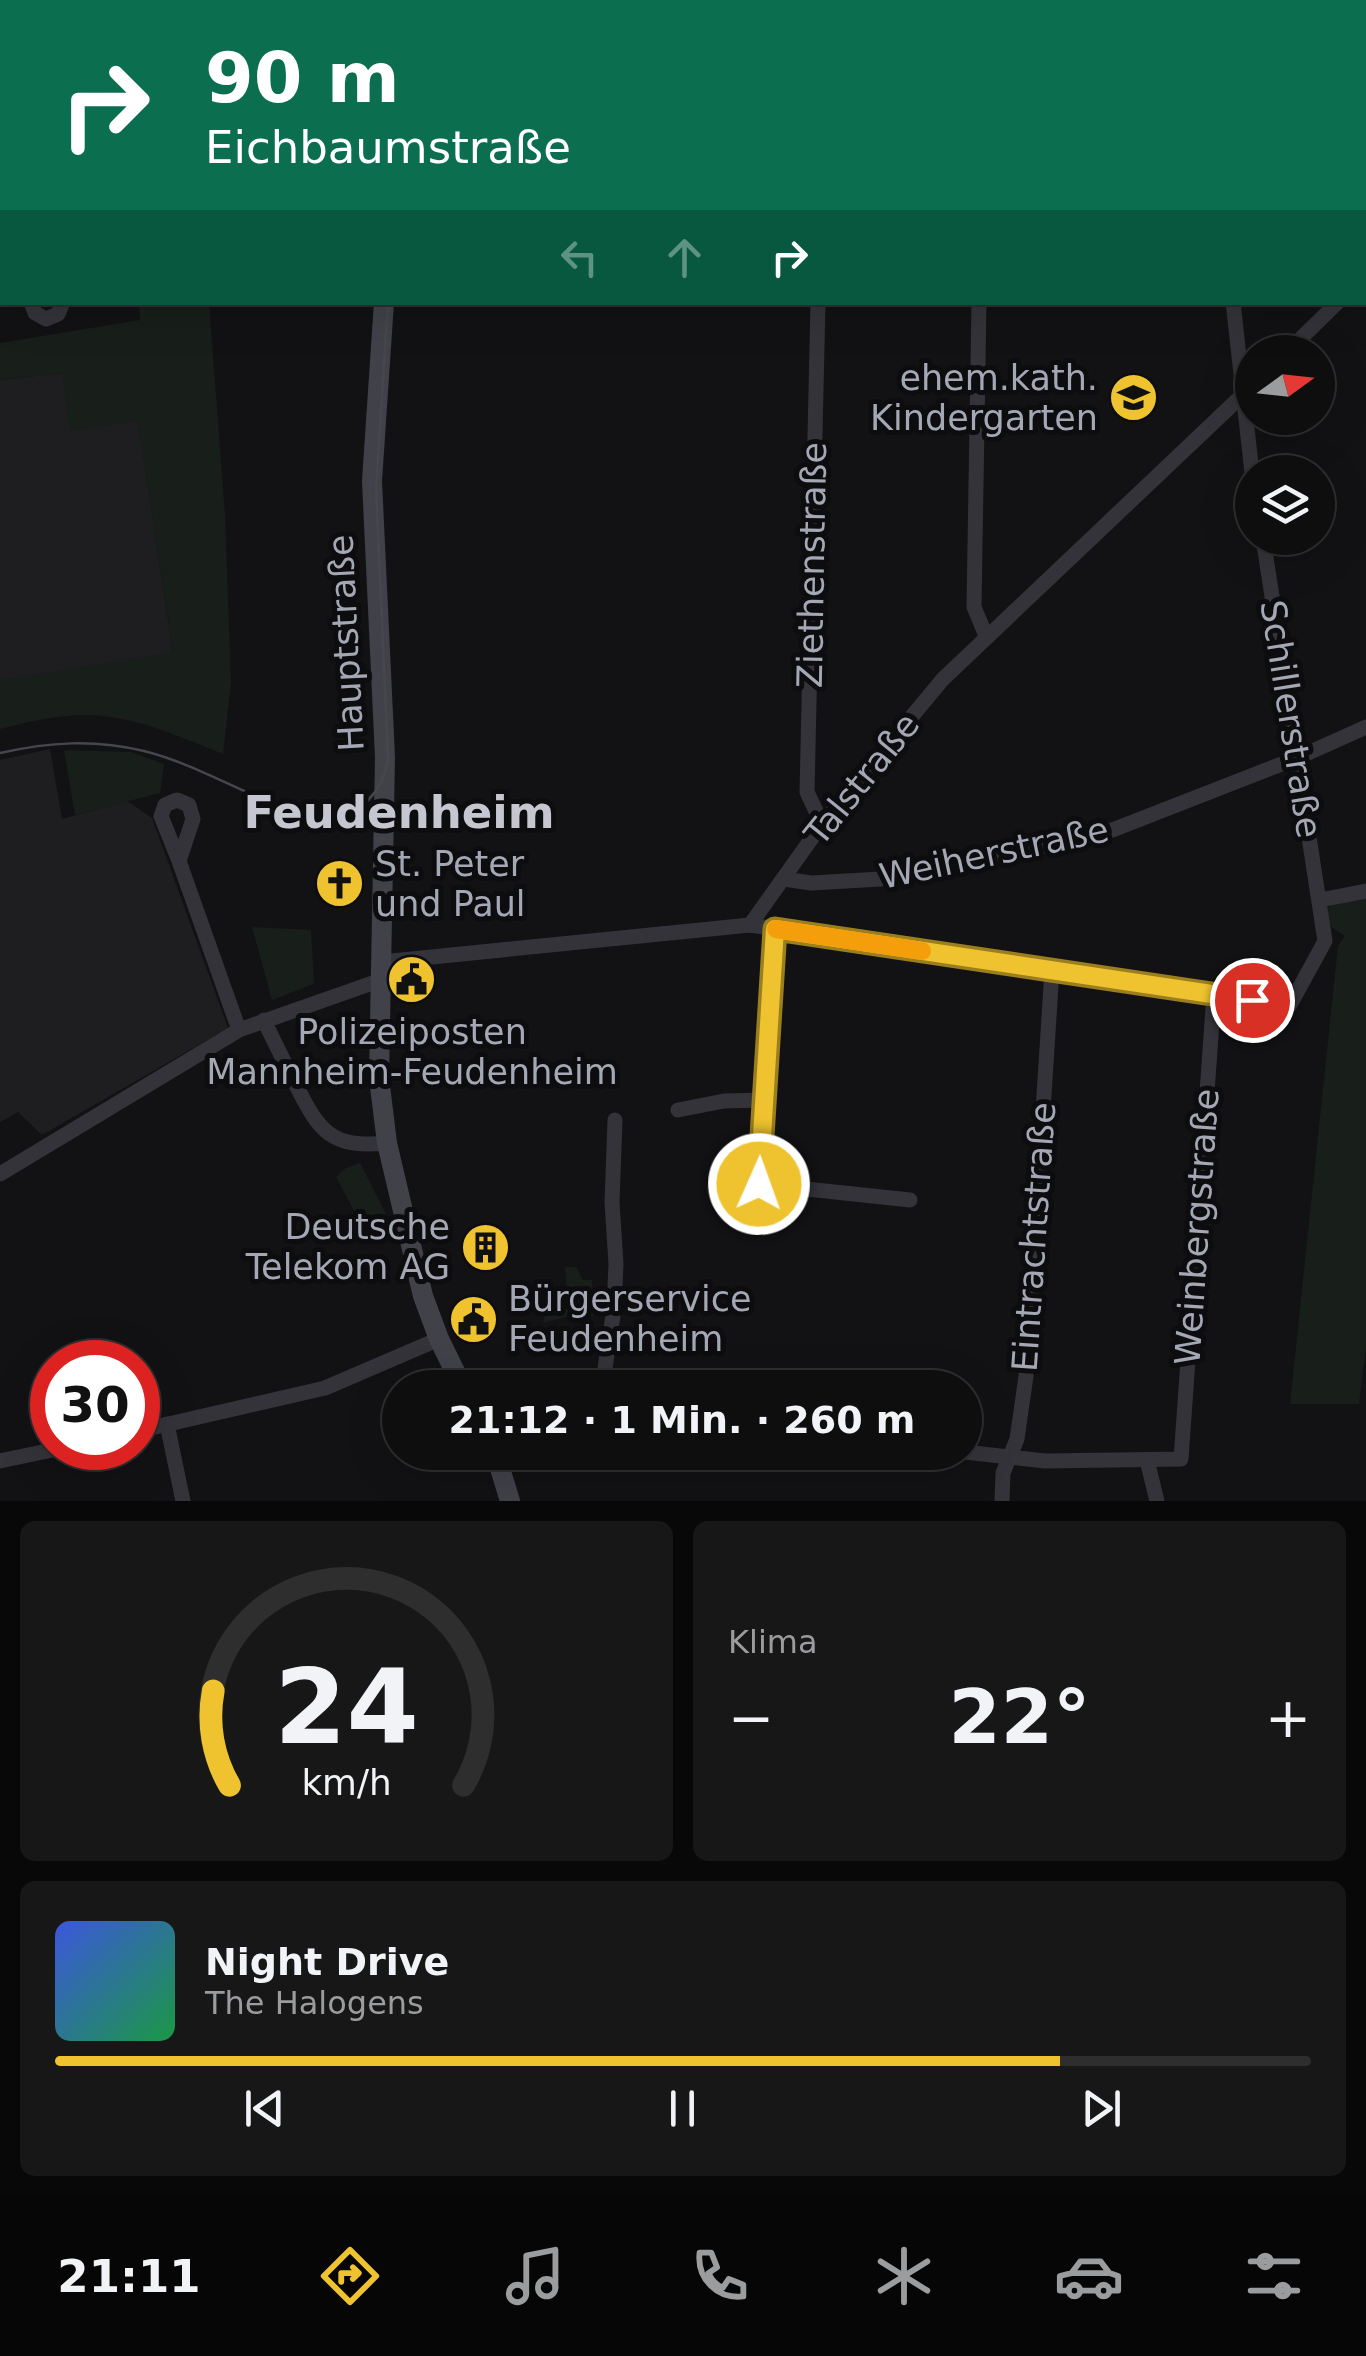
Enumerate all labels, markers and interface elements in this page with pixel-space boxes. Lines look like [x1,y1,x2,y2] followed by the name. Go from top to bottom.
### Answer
[205,37,400,119] text: 90 m
[40,40,170,170] icon: right
[205,121,571,174] text: Eichbaumstraße
[552,230,607,285] icon: left
[657,230,712,285] icon: ahead
[762,230,817,285] icon: right
[1235,335,1335,435] north arrow
[1235,335,1335,555] map controls
[870,358,1098,438] place label: ehem.kath. Kindergarten
[1107,372,1159,424] school or university icon: ehem.kath. Kindergarten
[790,442,834,688] street label: Ziethenstraße
[1235,455,1335,555] button: layers
[320,533,372,753] street label: Hauptstraße
[1252,597,1330,841] street label: Schillerstraße
[796,705,927,854] street label: Talstraße
[243,786,555,839] district label: Feudenheim
[876,809,1112,897] street label: Weiherstraße
[375,844,526,924] place label: St. Peter und Paul
[314,858,366,910] church icon: St. Peter und Paul
[386,954,438,1006] public building icon: Polizeiposten Mannheim-Feudenheim
[1210,958,1295,1043] pin
[1225,973,1280,1028] icon: arrive
[206,1012,618,1092] place label: Polizeiposten Mannheim-Feudenheim
[1167,1087,1227,1367] street label: Weinbergstraße
[1005,1101,1063,1373] street label: Eintrachtstraße
[707,1132,811,1236] position arrow
[245,1207,450,1287] place label: Deutsche Telekom AG
[459,1221,511,1273] building icon: Deutsche Telekom AG
[508,1279,751,1359] place label: Bürgerservice Feudenheim
[447,1293,499,1345] public building icon: Bürgerservice Feudenheim
[30,1340,160,1470] speed limit sign: 30
[449,1398,915,1442] text: 21:12 · 1 Min. · 260 m
[728,1623,818,1661] text: Klima
[274,1646,419,1768] text: 24
[949,1673,1090,1761] text: 22°
[728,1686,774,1750] text: −
[1265,1686,1311,1750] text: +
[301,1762,392,1803] text: km/h
[205,1940,449,1984] text: Night Drive
[205,1984,424,2022] text: The Halogens
[237,2081,292,2136] icon: previous
[655,2081,710,2136] icon: pause
[1074,2081,1129,2136] icon: next
[315,2241,385,2311] icon: directions
[500,2241,570,2311] icon: music
[685,2241,755,2311] icon: phone
[869,2241,939,2311] icon: climate
[1054,2241,1124,2311] icon: car
[1239,2241,1309,2311] icon: filters
[57,2250,201,2303] text: 21:11

